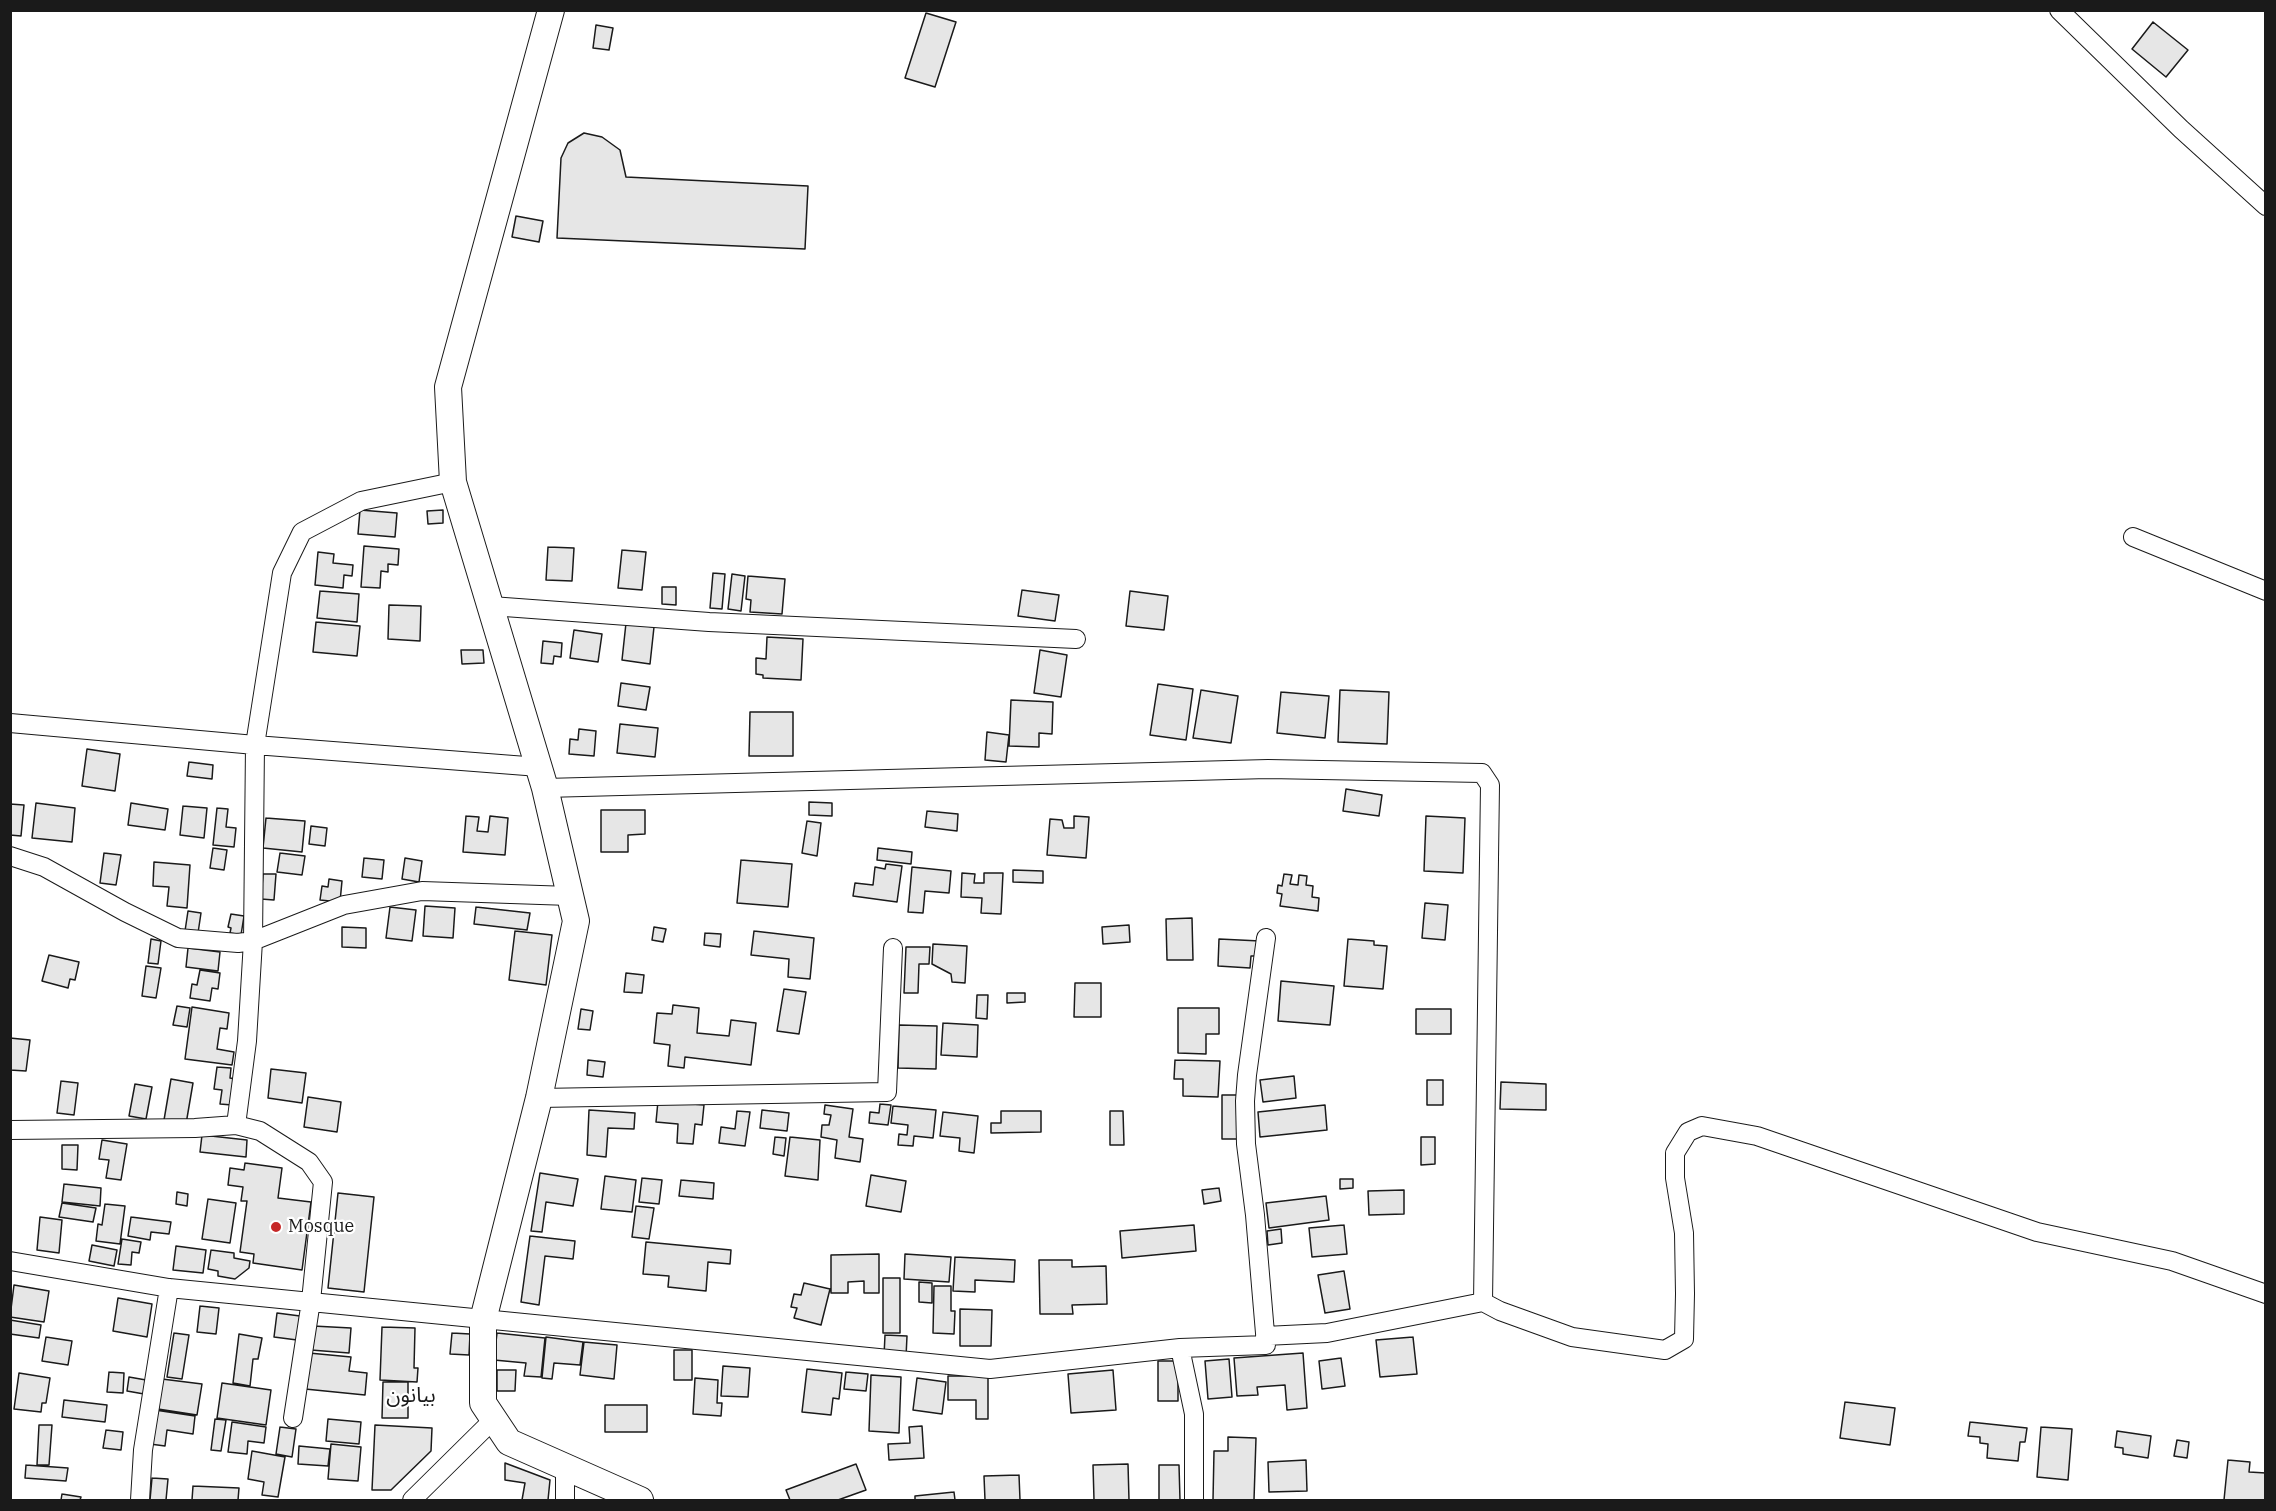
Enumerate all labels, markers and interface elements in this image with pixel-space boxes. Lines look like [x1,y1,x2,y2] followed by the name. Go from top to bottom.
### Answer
[288,1216,354,1238] place label: Mosque
[269,1220,283,1234] marker: Mosque
[386,1383,436,1409] district label: بيانون

